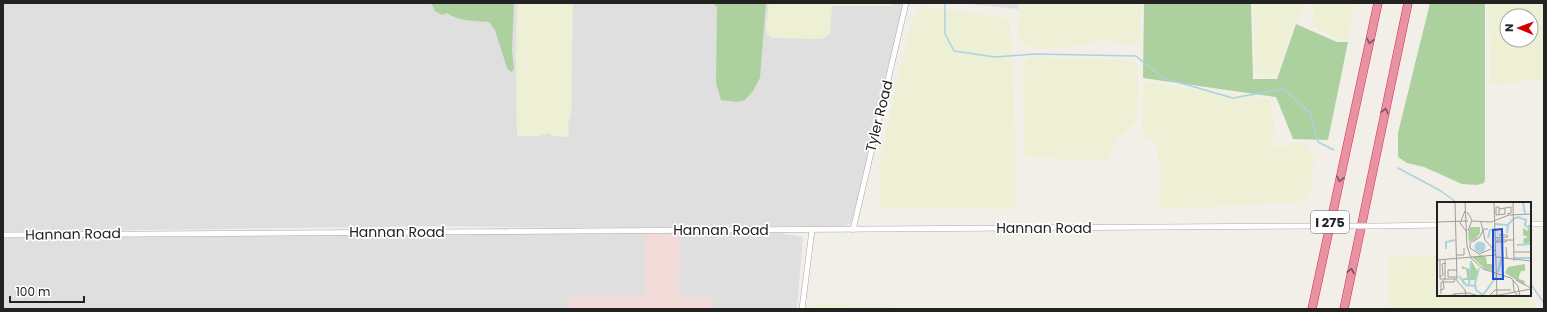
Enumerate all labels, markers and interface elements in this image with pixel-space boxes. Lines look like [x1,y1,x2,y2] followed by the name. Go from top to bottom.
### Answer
[1499,8,1539,48] north arrow
[1501,24,1517,32] text: N
[1367,38,1375,44] one-way arrow
[860,78,898,154] street label: Tyler Road
[1381,108,1389,115] one-way arrow
[1336,176,1344,182] one-way arrow
[1437,202,1531,296] inset map
[1311,211,1349,233] road number: I 275
[996,218,1092,238] street label: Hannan Road
[673,220,769,240] street label: Hannan Road
[349,222,445,242] street label: Hannan Road
[25,223,121,245] street label: Hannan Road
[1347,268,1355,274] one-way arrow
[10,278,84,304] scale bar
[16,283,50,300] text: 100 m

